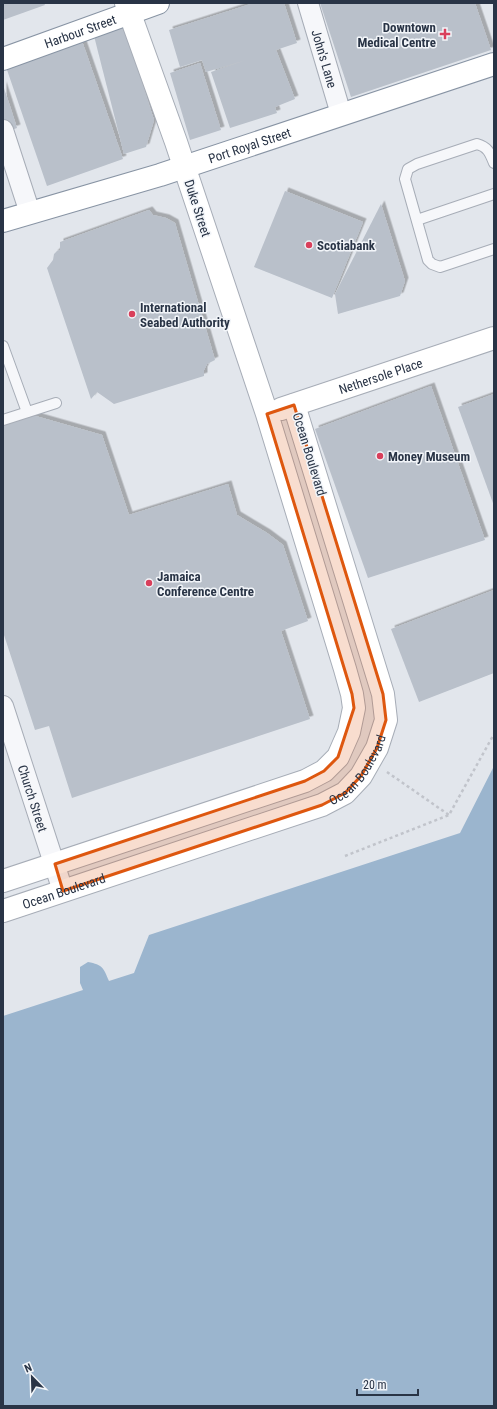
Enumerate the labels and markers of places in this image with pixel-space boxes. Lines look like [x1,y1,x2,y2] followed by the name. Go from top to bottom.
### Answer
[357,20,436,50] place label: Downtown Medical Centre
[439,28,451,40] marker: Downtown Medical Centre
[317,238,376,253] place label: Scotiabank
[304,240,314,250] marker: Scotiabank
[140,300,230,330] place label: International Seabed Authority
[127,309,137,319] marker: International Seabed Authority
[388,449,470,464] place label: Money Museum
[375,451,385,461] marker: Money Museum
[157,569,254,599] place label: Jamaica Conference Centre
[144,578,154,588] marker: Jamaica Conference Centre

